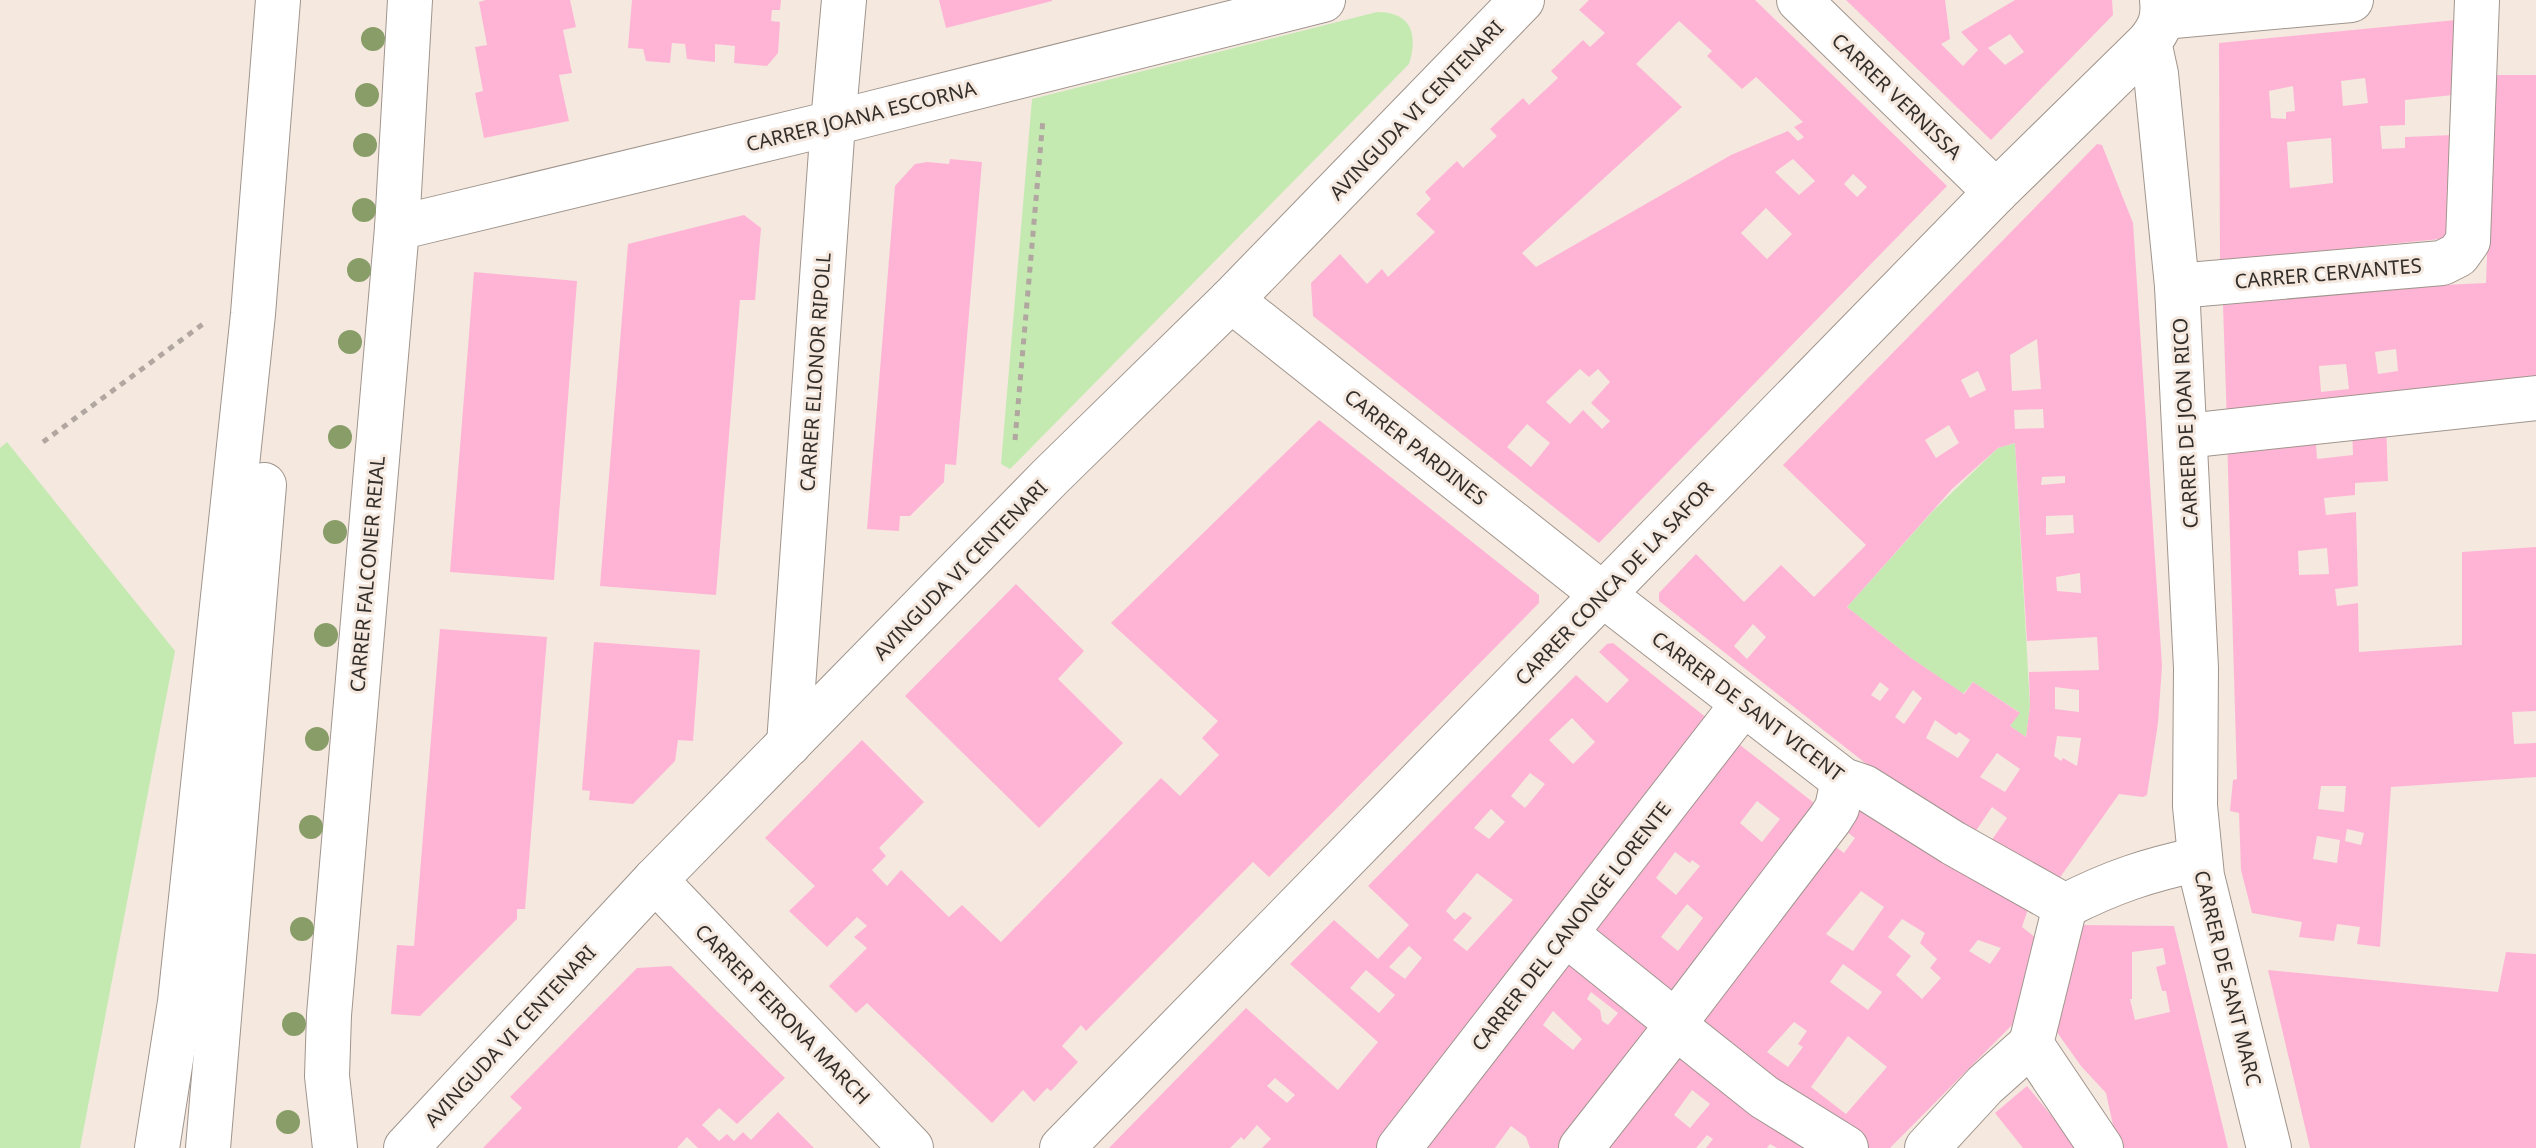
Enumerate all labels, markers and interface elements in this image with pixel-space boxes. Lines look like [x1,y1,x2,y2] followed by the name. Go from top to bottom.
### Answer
[1323,14,1509,206] street label: AVINGUDA VI CENTENARI
[1826,27,1968,165] street label: CARRER VERNISSA
[743,74,979,158] street label: CARRER JOANA ESCORNA
[2233,251,2423,295] street label: CARRER CERVANTES
[793,252,837,492] street label: CARRER ELIONOR RIPOLL
[2166,317,2204,529] street label: CARRER DE JOAN RICO
[1339,383,1493,511] street label: CARRER PARDINES
[343,455,391,693] street label: CARRER FALCONER REIAL
[867,474,1053,666] street label: AVINGUDA VI CENTENARI
[1509,475,1719,691] street label: CARRER CONCA DE LA SAFOR
[1646,625,1850,787] street label: CARRER DE SANT VICENT
[1465,796,1677,1056] street label: CARRER DEL CANONGE LORENTE
[2188,867,2268,1089] street label: CARRER DE SANT MARC
[690,918,876,1110] street label: CARRER PEIRONA MARCH
[418,939,602,1133] street label: AVINGUDA VI CENTENARI

